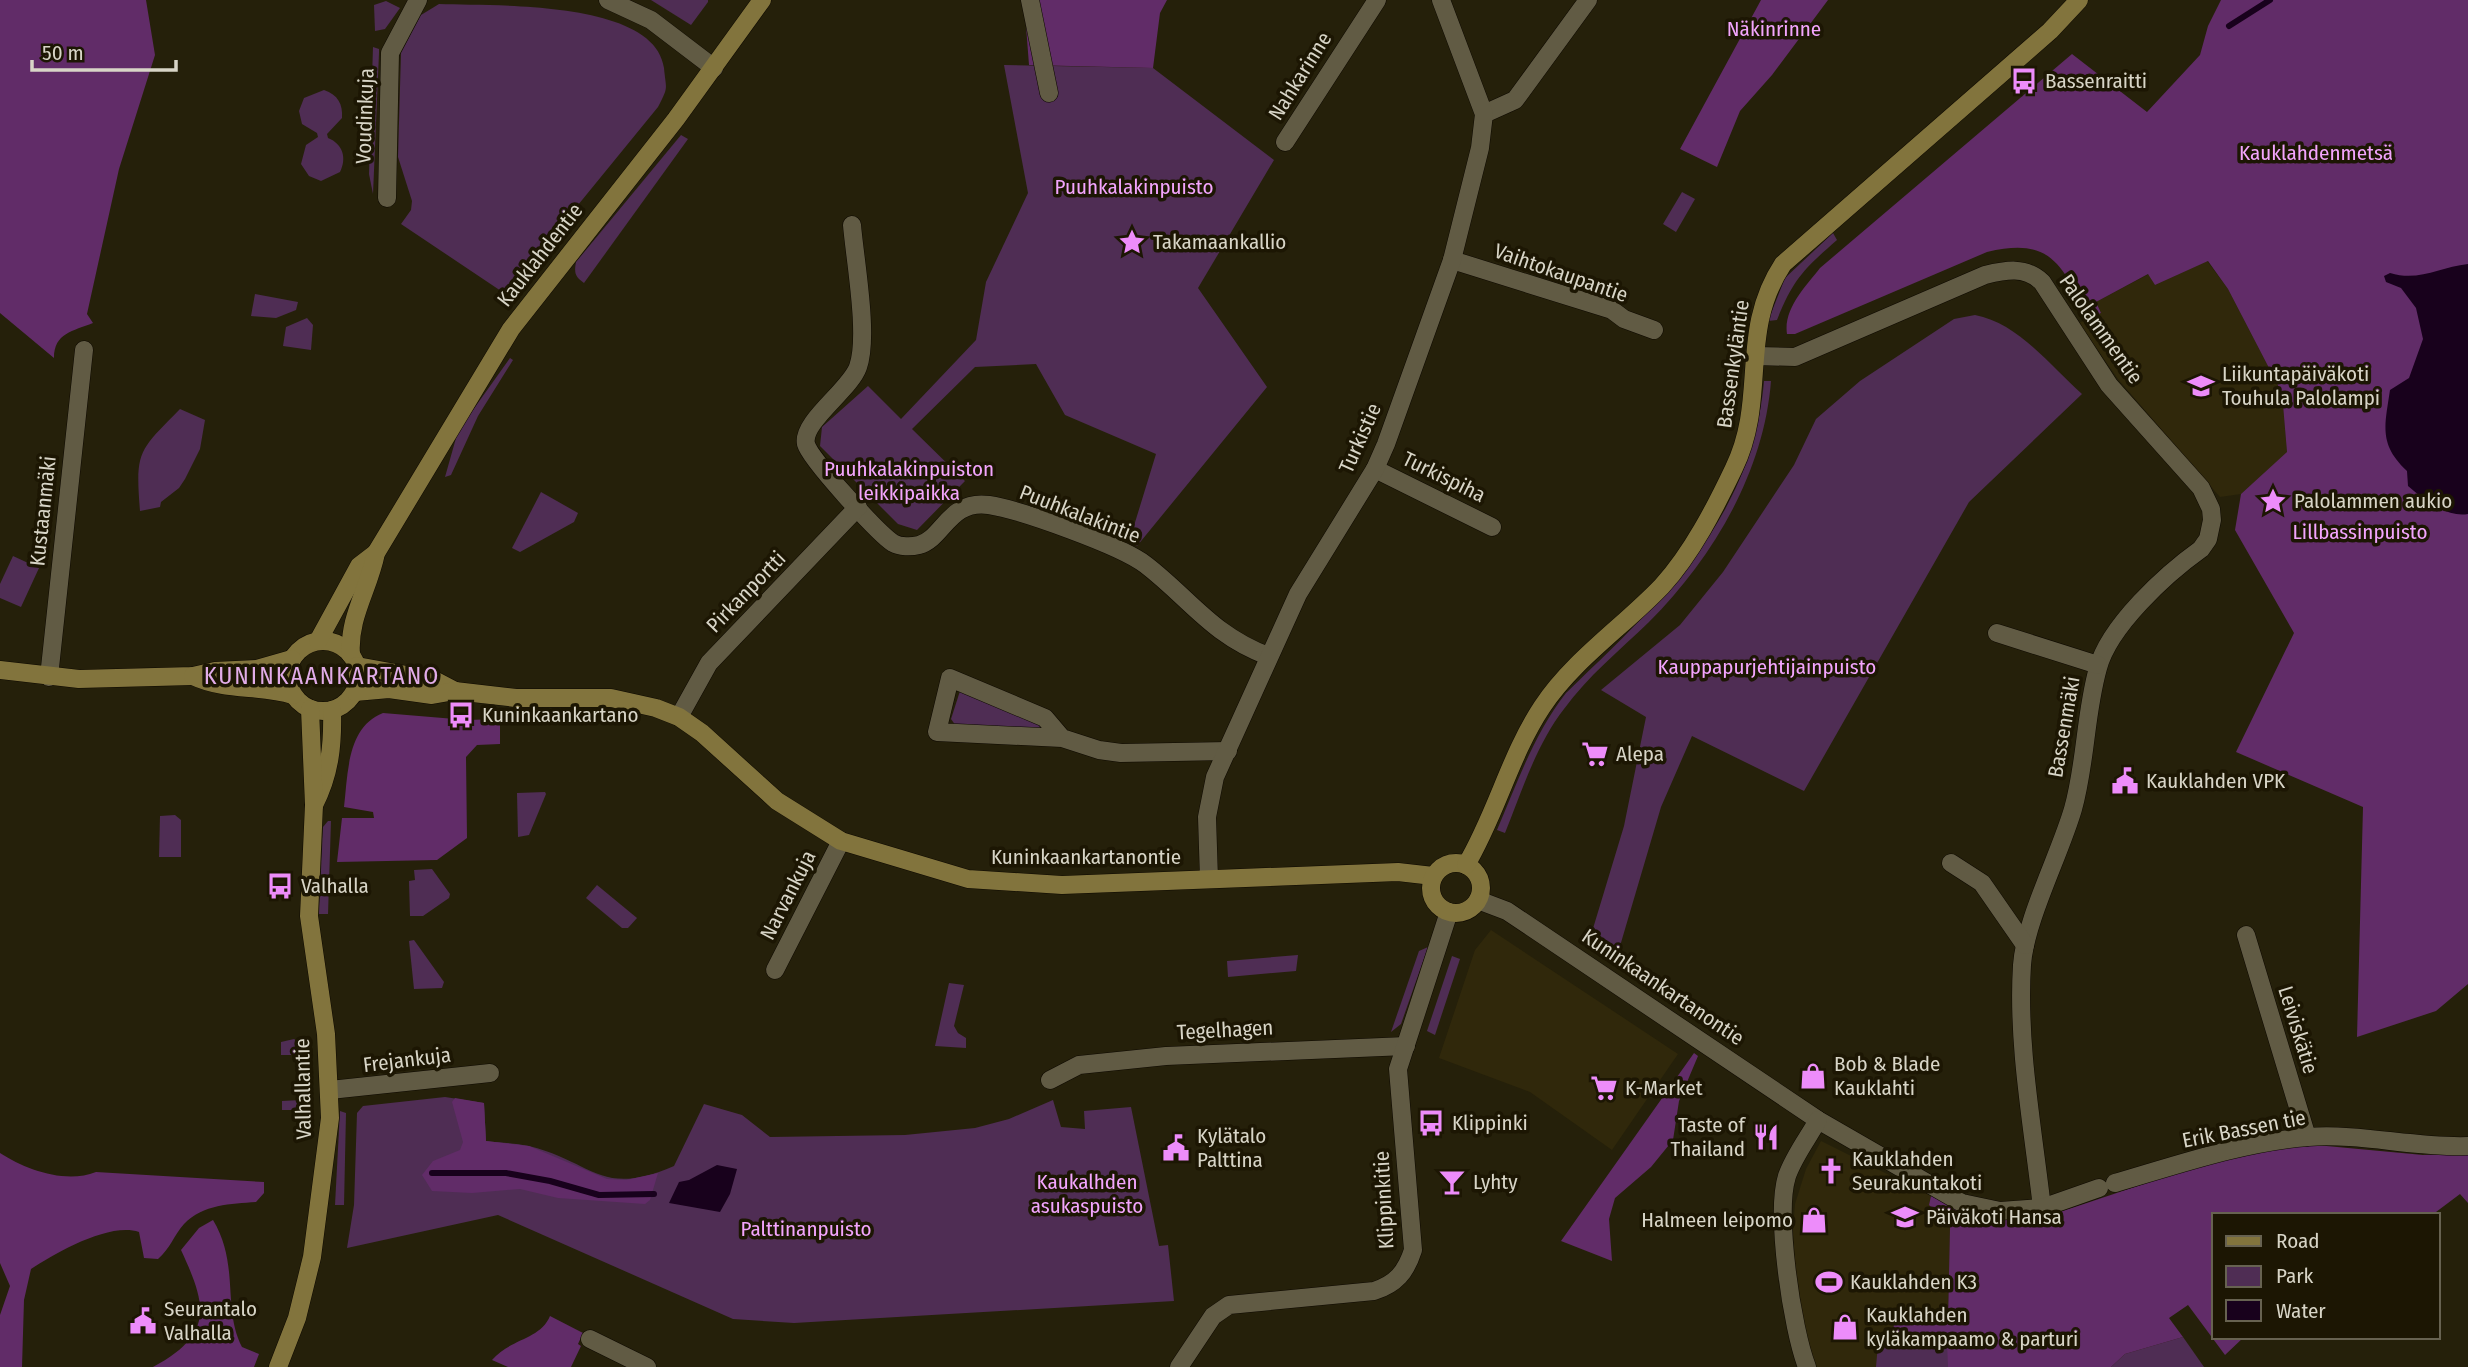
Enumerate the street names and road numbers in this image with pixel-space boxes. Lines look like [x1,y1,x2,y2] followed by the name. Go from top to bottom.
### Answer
[1263,27,1337,125] street label: Nahkarinne
[350,68,380,164] street label: Voudinkuja
[492,198,588,312] street label: Kauklahdentie
[1491,238,1631,308] street label: Vaihtokaupantie
[2054,269,2148,389] street label: Palolammentie
[1711,298,1755,430] street label: Bassenkyläntie
[1333,399,1387,477] street label: Turkistie
[1398,446,1490,508] street label: Turkispiha
[24,455,62,567] street label: Kustaanmäki
[1016,479,1144,549] street label: Puuhkalakintie
[701,546,791,638] street label: Pirkanportti
[2042,674,2086,780] street label: Bassenmäki
[991,844,1181,870] street label: Kuninkaankartanontie
[754,846,822,944] street label: Narvankuja
[1577,923,1749,1051] street label: Kuninkaankartanontie
[2272,983,2324,1077] street label: Leiviskätie
[1176,1014,1274,1046] street label: Tegelhagen
[289,1038,317,1140] street label: Valhallantie
[362,1042,452,1078] street label: Frejankuja
[2180,1104,2308,1154] street label: Erik Bassen tie
[1368,1150,1400,1250] street label: Klippinkitie

